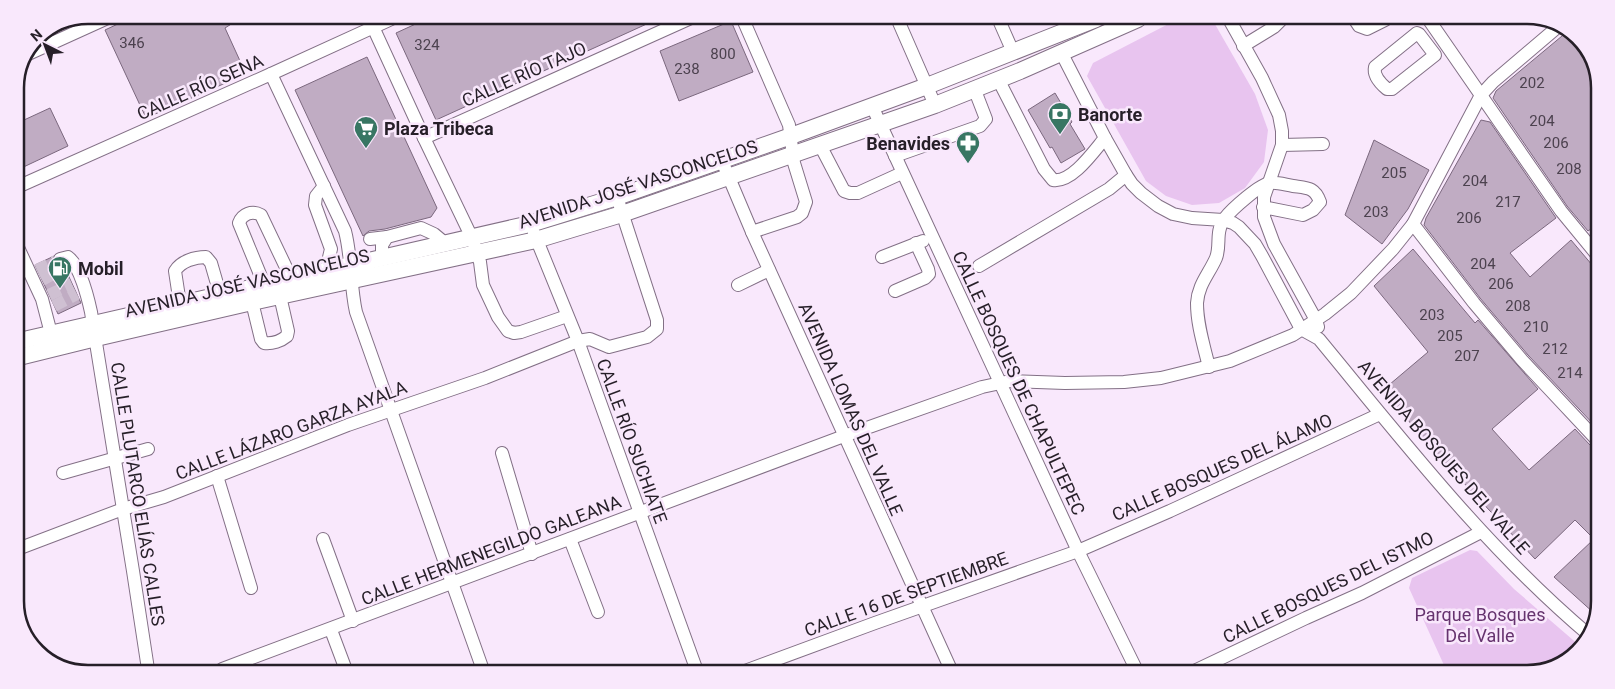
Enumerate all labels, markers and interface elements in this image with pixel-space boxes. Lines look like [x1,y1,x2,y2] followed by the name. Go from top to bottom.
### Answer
[20,20,70,70] north arrow
[27,26,45,45] text: N
[119,34,145,52] house number: 346
[414,36,440,54] house number: 324
[458,37,590,111] street label: CALLE RÍO TAJO
[710,45,736,63] house number: 800
[134,50,267,124] street label: CALLE RÍO SENA
[674,60,700,78] house number: 238
[1519,74,1545,92] house number: 202
[1047,101,1073,135] bank icon: Banorte
[1078,104,1142,125] place label: Banorte
[1529,112,1555,130] house number: 204
[353,115,379,149] supermarket icon: Plaza Tribeca
[384,118,494,139] place label: Plaza Tribeca
[955,130,981,164] pharmacy icon: Benavides
[866,133,950,154] place label: Benavides
[1543,134,1569,152] house number: 206
[516,135,761,233] street label: AVENIDA JOSÉ VASCONCELOS
[1556,160,1582,178] house number: 208
[1381,164,1407,182] house number: 205
[1462,172,1488,190] house number: 204
[1495,193,1521,211] house number: 217
[1363,203,1389,221] house number: 203
[1456,209,1482,227] house number: 206
[123,245,372,321] street label: AVENIDA JOSÉ VASCONCELOS
[948,248,1090,518] street label: CALLE BOSQUES DE CHAPULTEPEC
[47,255,73,289] fuel station icon: Mobil
[1470,255,1496,273] house number: 204
[78,258,124,279] place label: Mobil
[1488,275,1514,293] house number: 206
[1505,297,1531,315] house number: 208
[794,299,908,519] street label: AVENIDA LOMAS DEL VALLE
[1419,306,1445,324] house number: 203
[1523,318,1549,336] house number: 210
[1437,327,1463,345] house number: 205
[1542,340,1568,358] house number: 212
[1454,347,1480,365] house number: 207
[592,356,672,526] street label: CALLE RÍO SUCHIATE
[1354,356,1534,558] street label: AVENIDA BOSQUES DEL VALLE
[107,361,169,628] street label: CALLE PLUTARCO ELÍAS CALLES
[1557,364,1583,382] house number: 214
[172,376,410,484] street label: CALLE LÁZARO GARZA AYALA
[1109,409,1335,525] street label: CALLE BOSQUES DEL ÁLAMO
[358,491,624,609] street label: CALLE HERMENEGILDO GALEANA
[1219,527,1437,647] street label: CALLE BOSQUES DEL ISTMO
[801,547,1011,641] street label: CALLE 16 DE SEPTIEMBRE
[1415,604,1545,646] park label: Parque Bosques Del Valle

